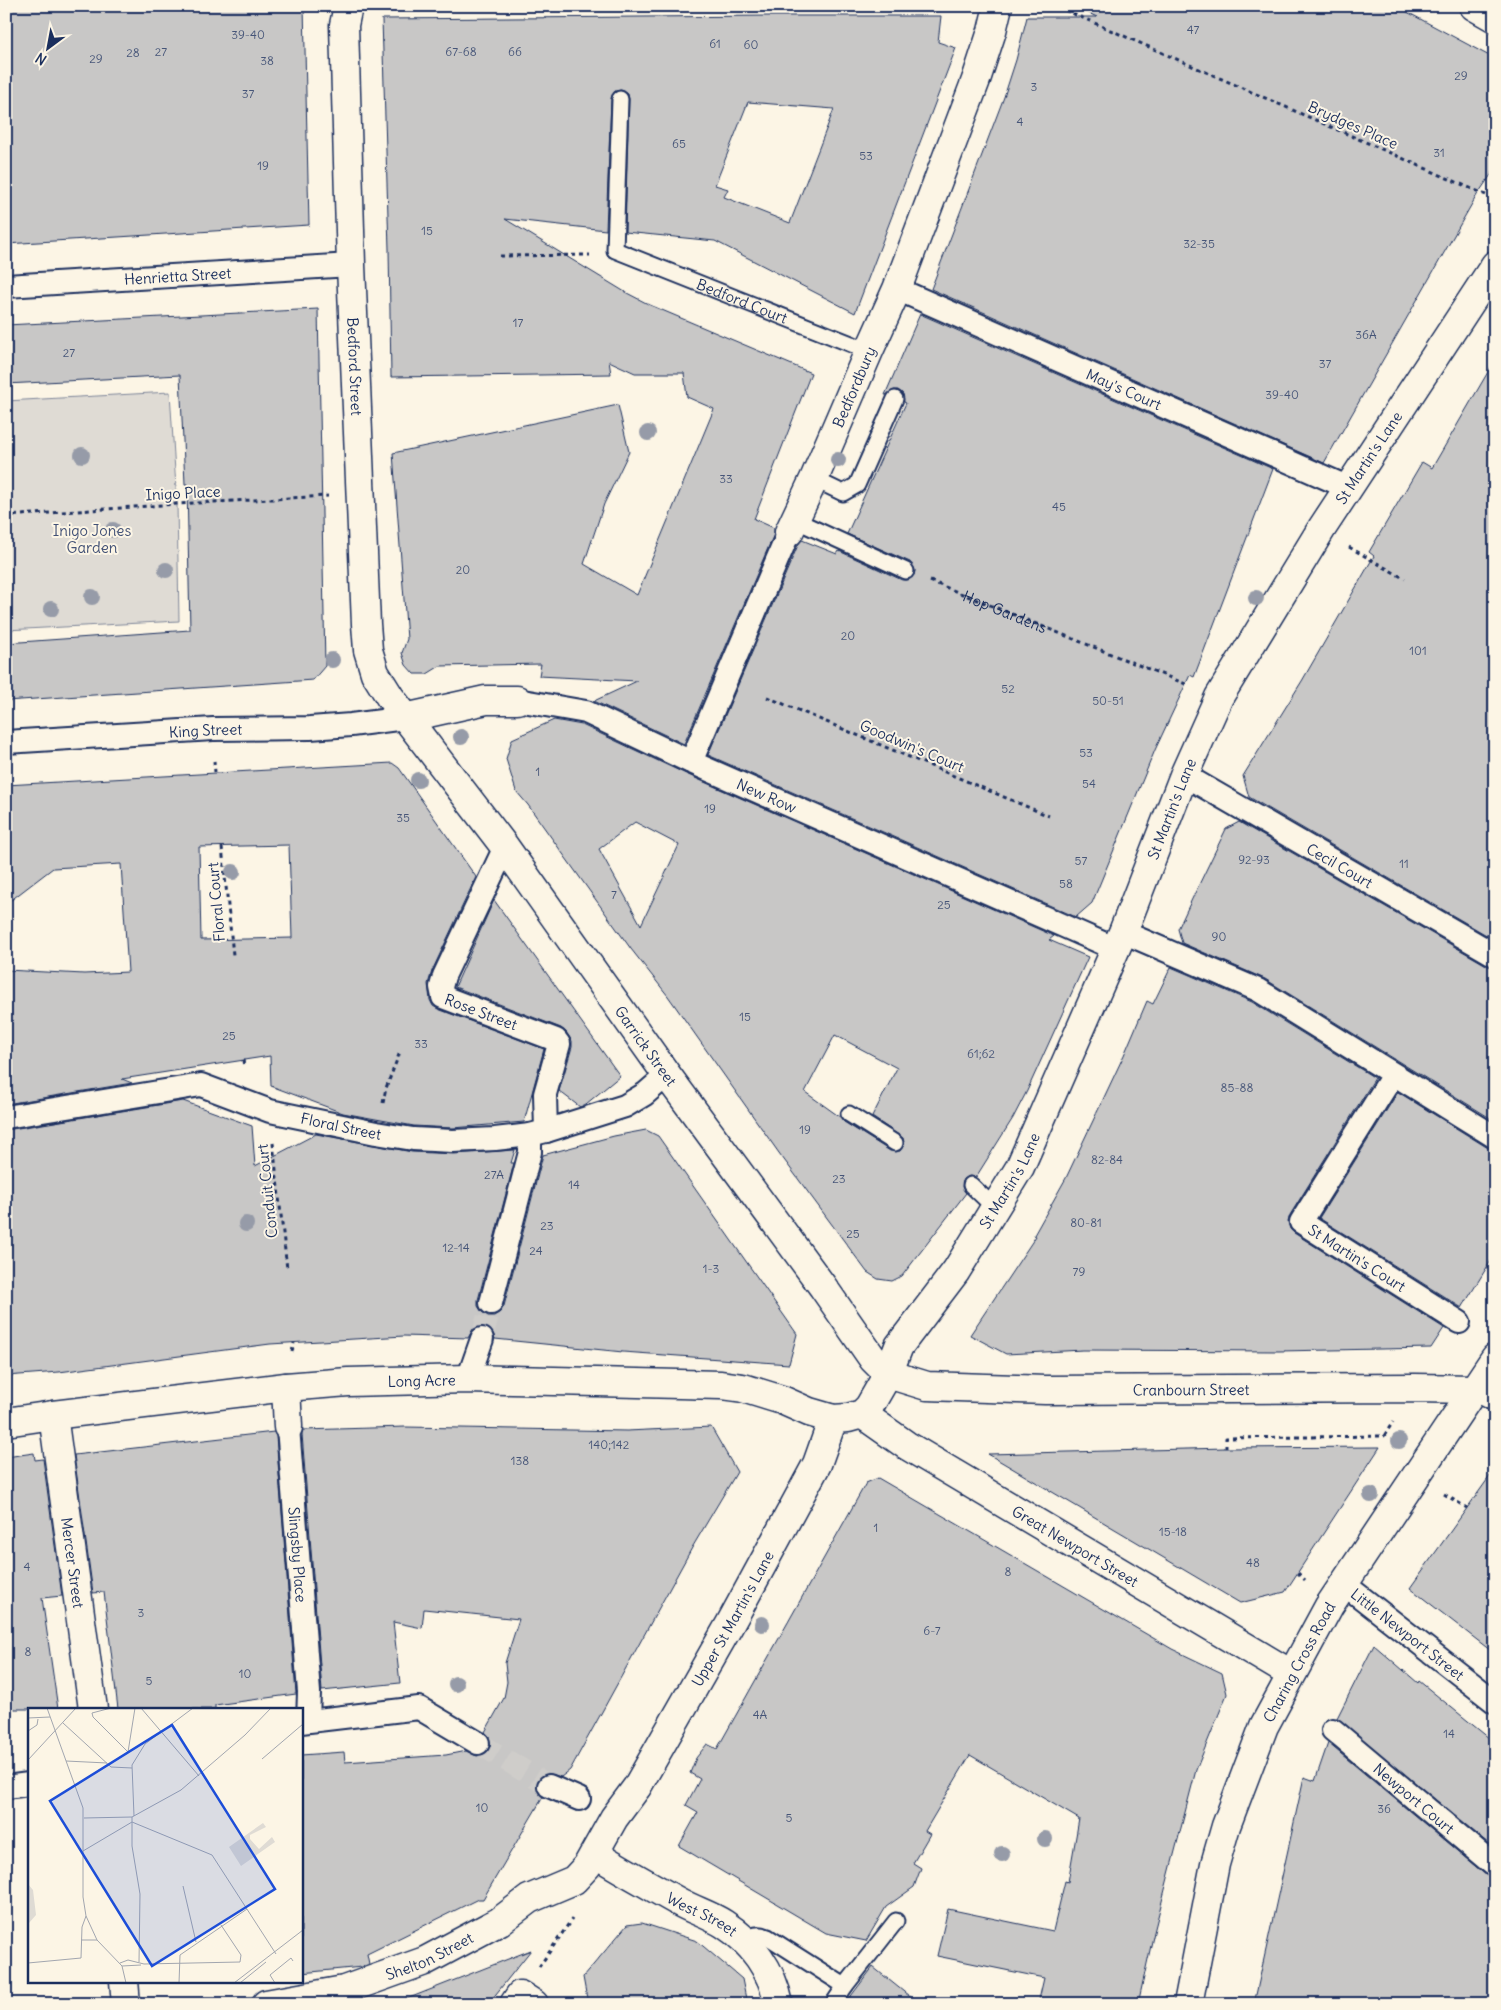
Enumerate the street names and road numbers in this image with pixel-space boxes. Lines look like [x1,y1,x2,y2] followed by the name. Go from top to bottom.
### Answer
[1305,97,1401,153] street label: Brydges Place
[124,263,232,288] street label: Henrietta Street
[694,274,791,327] street label: Bedford Court
[344,317,367,416] street label: Bedford Street
[828,343,879,430] street label: Bedfordbury
[1083,364,1165,414] street label: May's Court
[1331,407,1406,507] street label: St Martin's Lane
[145,482,221,504] street label: Inigo Place
[960,586,1050,637] street label: Hop Gardens
[857,715,967,777] street label: Goodwin's Court
[168,719,242,741] street label: King Street
[1143,755,1200,862] street label: St Martin's Lane
[734,774,800,817] street label: New Row
[1303,838,1376,892] street label: Cecil Court
[203,861,229,943] street label: Floral Court
[442,989,520,1034] street label: Rose Street
[611,1002,681,1090] street label: Garrick Street
[299,1108,383,1143] street label: Floral Street
[975,1130,1043,1232] street label: St Martin's Lane
[253,1143,281,1239] street label: Conduit Court
[1305,1220,1410,1296] street label: St Martin's Court
[387,1370,456,1391] street label: Long Acre
[1133,1379,1250,1399] street label: Cranbourn Street
[1009,1501,1142,1591] street label: Great Newport Street
[285,1506,311,1603] street label: Slingsby Place
[58,1516,89,1609] street label: Mercer Street
[687,1547,778,1690] street label: Upper St Martin's Lane
[1347,1584,1468,1684] street label: Little Newport Street
[1258,1598,1339,1725] street label: Charing Cross Road
[1370,1759,1459,1838] street label: Newport Court
[664,1888,741,1940] street label: West Street
[383,1928,476,1984] street label: Shelton Street

